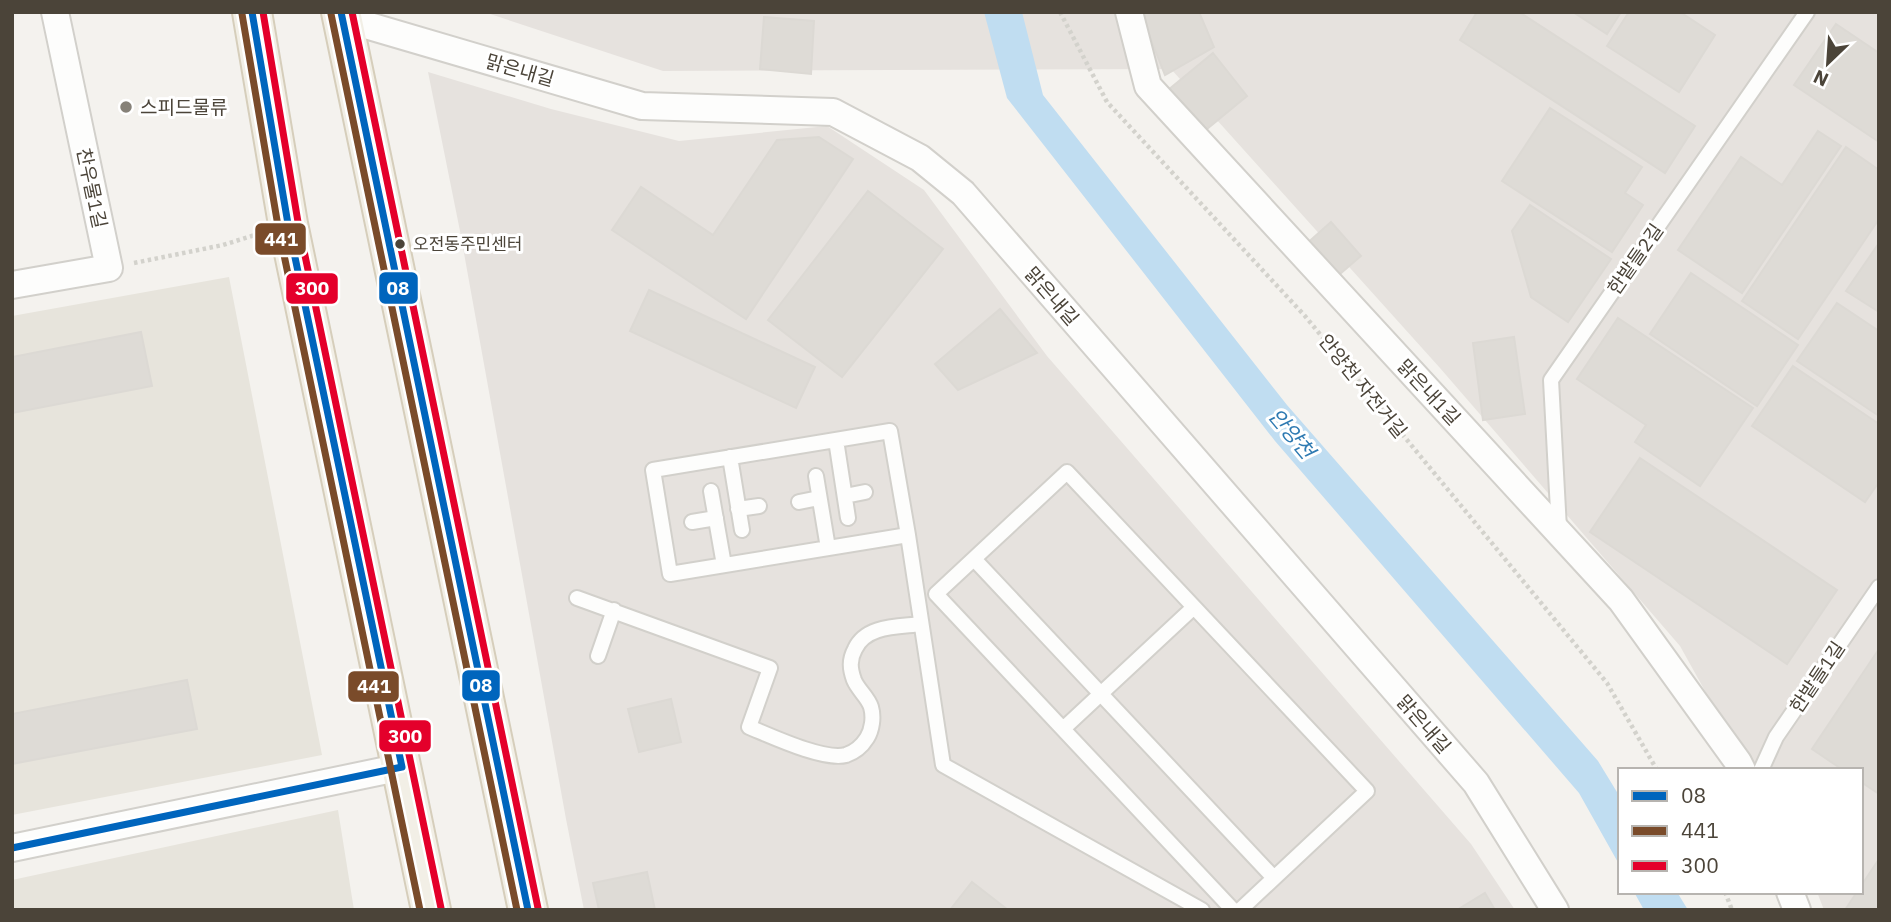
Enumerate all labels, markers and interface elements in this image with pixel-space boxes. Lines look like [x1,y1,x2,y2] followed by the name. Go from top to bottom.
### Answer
[1793,28,1863,98] north arrow
[483,49,557,91] street label: 맑은내길
[1810,65,1832,92] text: N
[140,95,227,119] place label: 스피드물류
[118,99,134,115] marker: 스피드물류
[72,146,112,230] street label: 찬우물1길
[1602,219,1668,299] street label: 한밭들2길
[254,222,307,256] line badge: 441
[264,227,299,251] text: 441
[413,233,522,255] place label: 오전동주민센터
[393,237,407,251] marker: 오전동주민센터
[1020,262,1084,330] street label: 맑은내길
[378,271,419,305] line badge: 08
[285,272,339,305] line badge: 300
[295,276,329,300] text: 300
[387,276,409,300] text: 08
[1314,329,1412,443] street label: 안양천 자전거길
[1392,354,1466,430] street label: 맑은내1길
[1263,402,1323,466] water label: 안양천
[1784,637,1850,717] street label: 한밭들1길
[461,669,501,702] line badge: 08
[347,670,400,703] line badge: 441
[470,673,492,697] text: 08
[357,674,392,698] text: 441
[1392,690,1456,758] street label: 맑은내길
[378,719,432,753] line badge: 300
[388,724,422,748] text: 300
[1618,768,1863,894] legend
[1681,781,1706,809] text: 08
[1681,816,1719,844] text: 441
[1681,851,1719,879] text: 300

